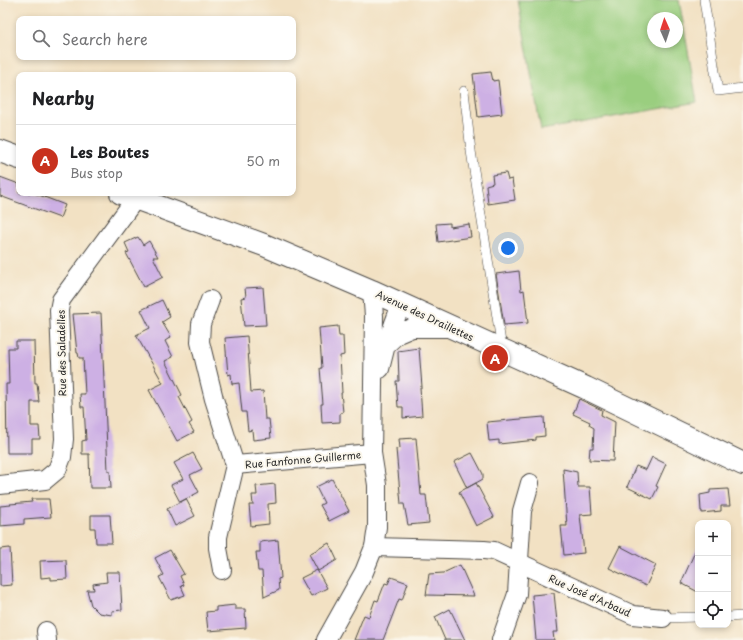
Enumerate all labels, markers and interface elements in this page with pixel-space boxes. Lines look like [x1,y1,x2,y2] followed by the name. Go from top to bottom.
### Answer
[647,12,683,48] north arrow
[16,16,296,60] search box
[30,27,52,49] icon: search
[62,27,148,50] text: Search here
[32,85,94,111] text: Nearby
[70,140,149,163] text: Les Boutes
[40,151,50,170] text: A
[246,151,280,170] text: 50 m
[70,163,123,182] text: Bus stop
[498,238,518,258] your location
[374,286,477,344] street label: Avenue des Draillettes
[53,309,69,396] street label: Rue des Saladelles
[482,343,508,373] pin: A
[244,446,362,472] street label: Rue Fanfonne Guillerme
[695,520,731,628] map controls
[695,520,731,556] button: +
[695,556,731,592] button: −
[547,570,633,620] street label: Rue José d'Arbaud
[695,592,731,628] button: locate

